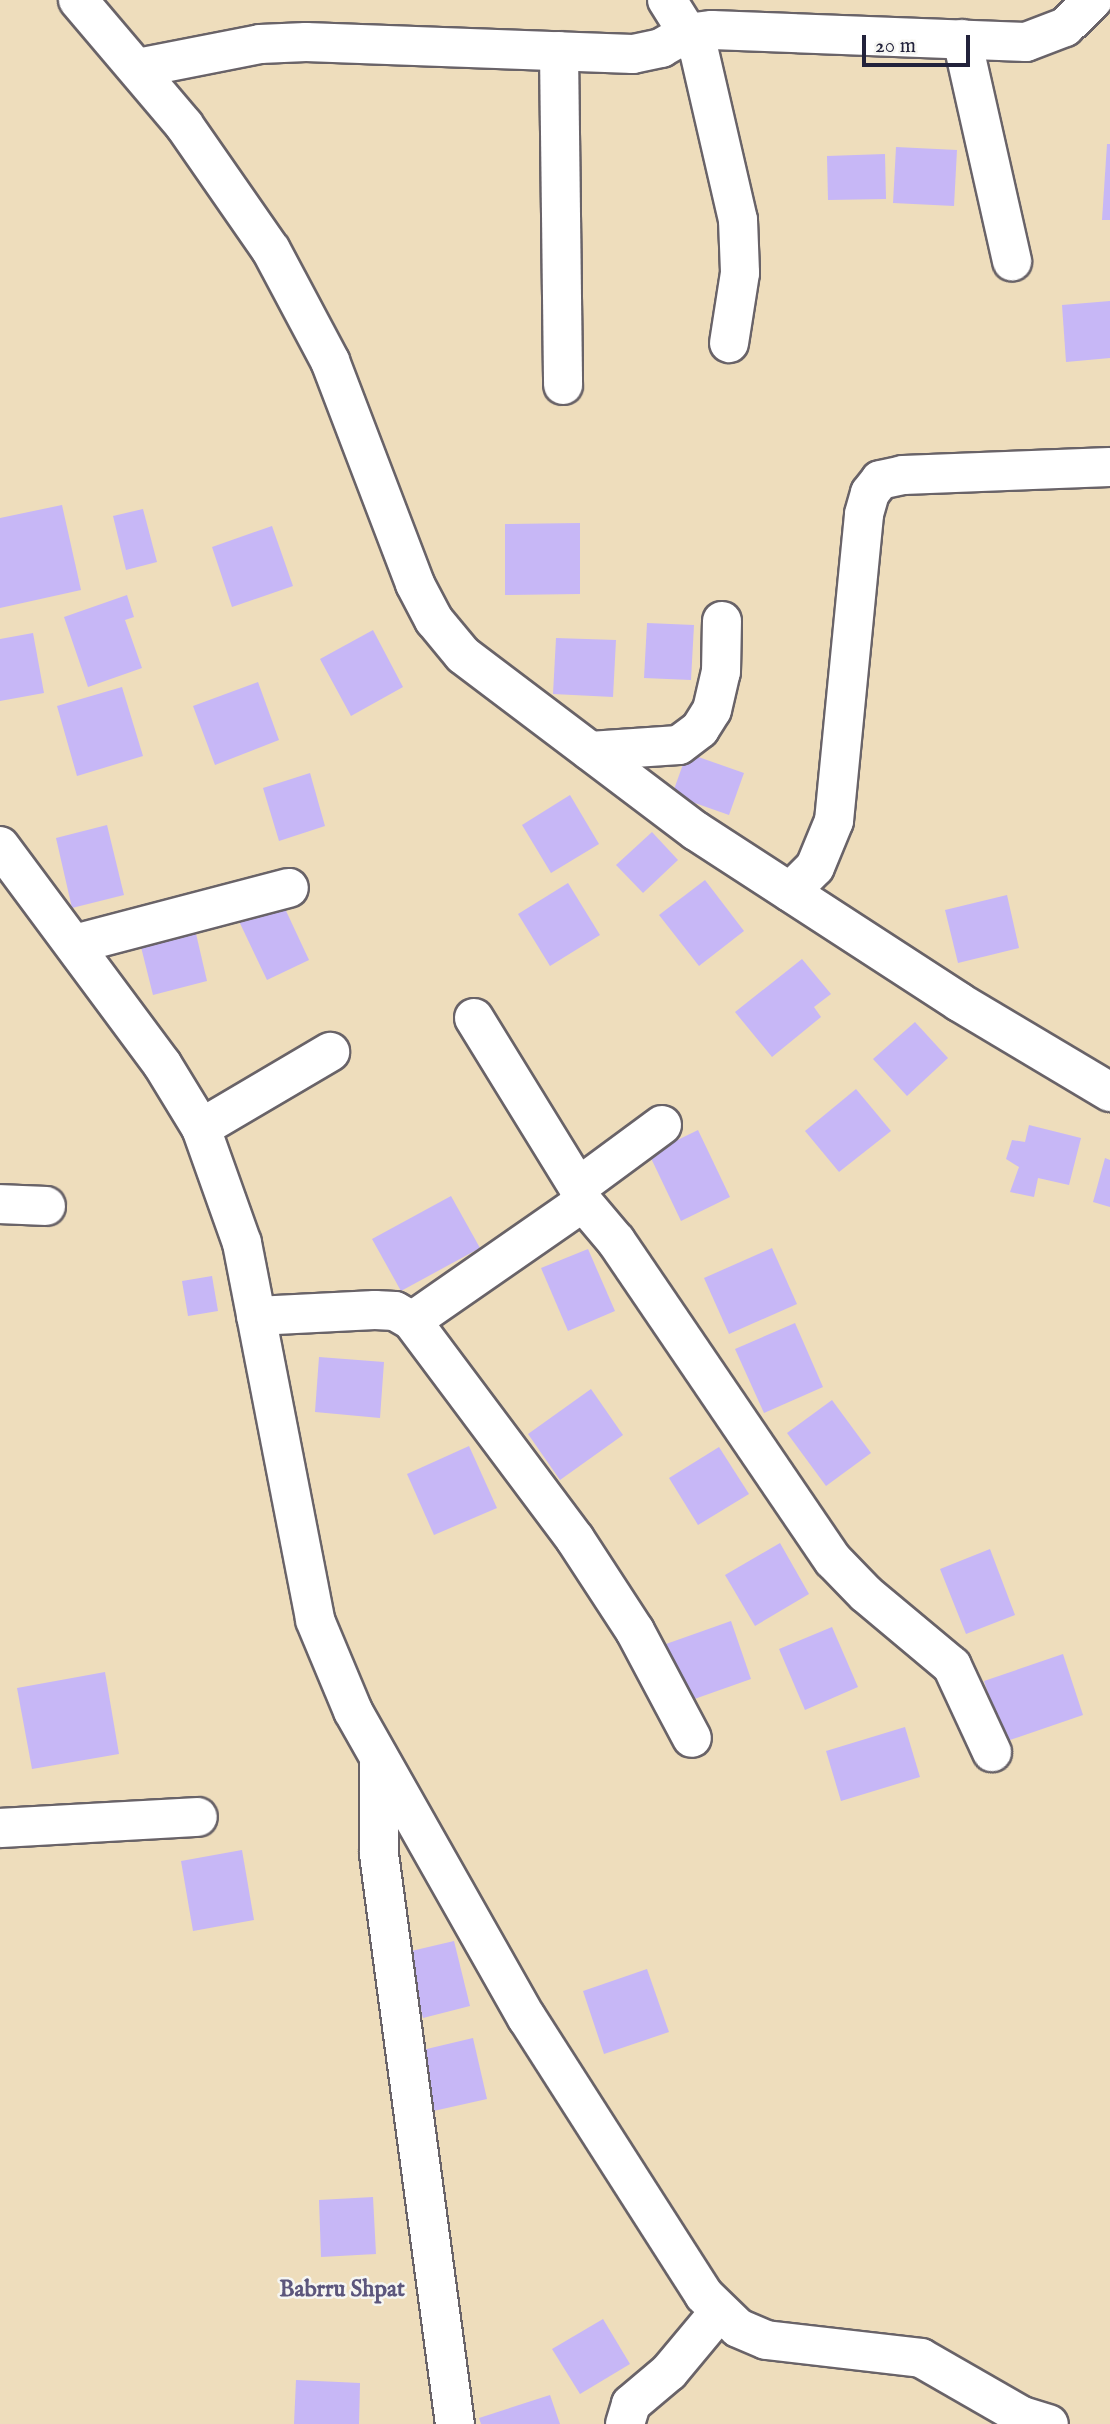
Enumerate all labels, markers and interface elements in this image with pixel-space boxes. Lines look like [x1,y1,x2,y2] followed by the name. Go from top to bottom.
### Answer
[865,21,974,65] scale bar
[875,33,916,60] text: 20 m
[279,2276,405,2304] district label: Babrru Shpat

